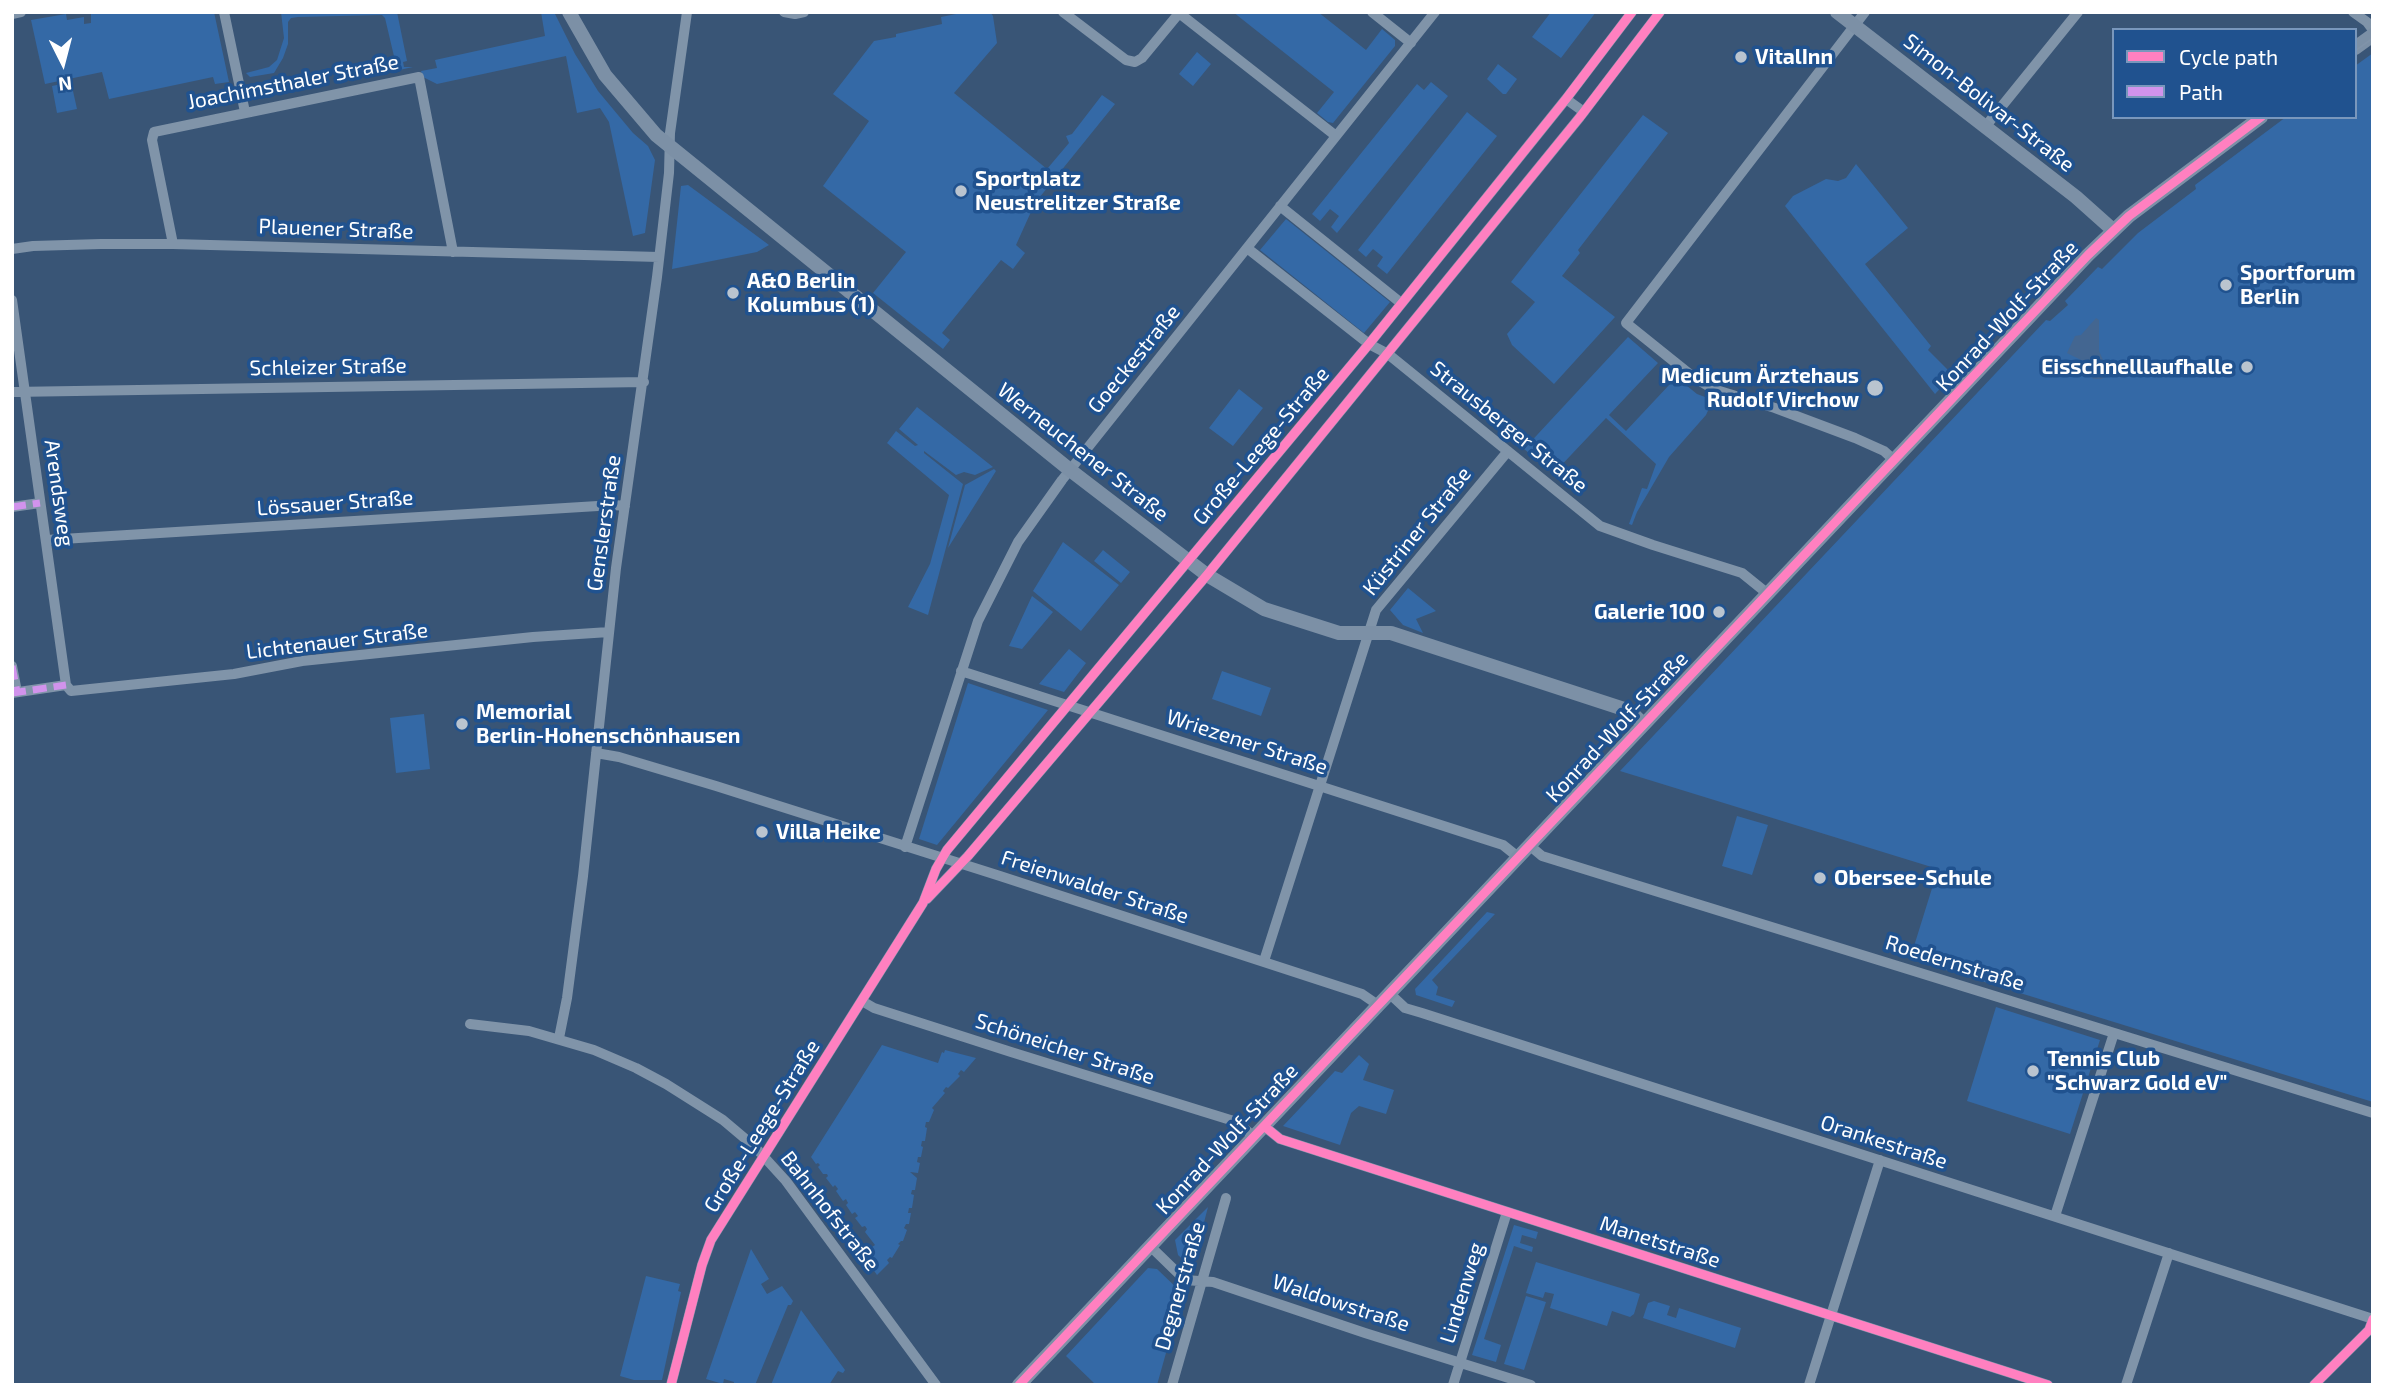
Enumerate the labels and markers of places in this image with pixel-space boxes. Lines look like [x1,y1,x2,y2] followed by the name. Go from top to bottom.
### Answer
[1755,44,1833,70] place label: VitalInn
[1733,49,1749,65] marker: VitalInn
[975,166,1181,216] place label: Sportplatz Neustrelitzer Straße
[953,183,969,199] marker: Sportplatz Neustrelitzer Straße
[2240,260,2356,310] place label: Sportforum Berlin
[747,268,875,318] place label: A&O Berlin Kolumbus (1)
[2218,277,2234,293] marker: Sportforum Berlin
[725,285,741,301] marker: A&O Berlin Kolumbus (1)
[2041,354,2233,380] place label: Eisschnelllaufhalle
[2239,359,2255,375] marker: Eisschnelllaufhalle
[1661,363,1859,413] place label: Medicum Ärztehaus Rudolf Virchow
[1865,378,1885,398] marker: Medicum Ärztehaus Rudolf Virchow
[1594,599,1705,625] place label: Galerie 100
[1711,604,1727,620] marker: Galerie 100
[476,699,740,749] place label: Memorial Berlin-Hohenschönhausen
[454,716,470,732] marker: Memorial Berlin-Hohenschönhausen
[776,819,881,845] place label: Villa Heike
[754,824,770,840] marker: Villa Heike
[1834,865,1992,891] place label: Obersee-Schule
[1812,870,1828,886] marker: Obersee-Schule
[2047,1046,2227,1096] place label: Tennis Club "Schwarz Gold eV"
[2025,1063,2041,1079] marker: Tennis Club "Schwarz Gold eV"

